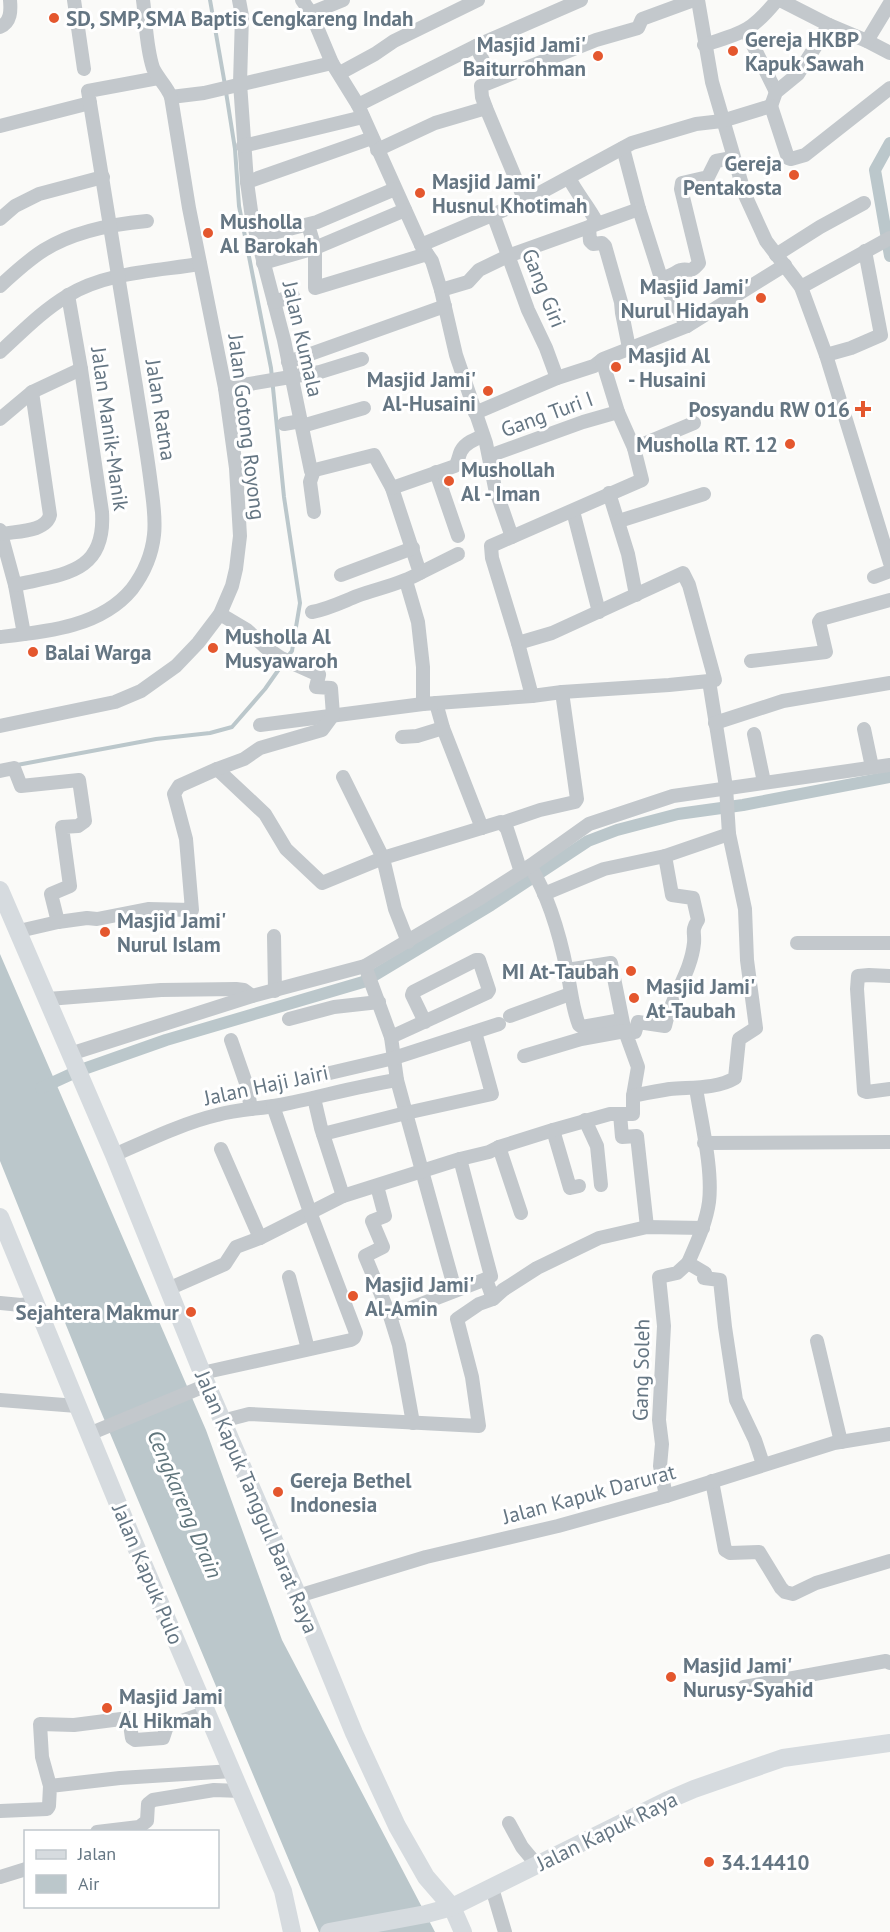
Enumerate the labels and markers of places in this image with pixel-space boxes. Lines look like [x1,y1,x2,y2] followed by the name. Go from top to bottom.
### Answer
[66,5,413,32] place label: SD, SMP, SMA Baptis Cengkareng Indah
[47,11,61,25] marker: SD, SMP, SMA Baptis Cengkareng Indah
[745,26,864,77] place label: Gereja HKBP Kapuk Sawah
[463,31,586,82] place label: Masjid Jami' Baiturrohman
[726,44,740,58] marker: Gereja HKBP Kapuk Sawah
[591,49,605,63] marker: Masjid Jami' Baiturrohman
[683,150,782,201] place label: Gereja Pentakosta
[432,168,588,219] place label: Masjid Jami' Husnul Khotimah
[787,168,801,182] marker: Gereja Pentakosta
[413,186,427,200] marker: Masjid Jami' Husnul Khotimah
[220,208,318,259] place label: Musholla Al Barokah
[201,226,215,240] marker: Musholla Al Barokah
[621,273,749,324] place label: Masjid Jami' Nurul Hidayah
[754,291,768,305] marker: Masjid Jami' Nurul Hidayah
[628,342,711,393] place label: Masjid Al - Husaini
[609,360,623,374] marker: Masjid Al - Husaini
[367,366,476,417] place label: Masjid Jami' Al-Husaini
[481,384,495,398] marker: Masjid Jami' Al-Husaini
[688,396,850,423] place label: Posyandu RW 016
[854,400,872,418] marker: Posyandu RW 016
[636,431,778,458] place label: Musholla RT. 12
[783,437,797,451] marker: Musholla RT. 12
[461,456,555,507] place label: Mushollah Al - Iman
[442,474,456,488] marker: Mushollah Al - Iman
[225,623,338,674] place label: Musholla Al Musyawaroh
[45,639,151,666] place label: Balai Warga
[206,641,220,655] marker: Musholla Al Musyawaroh
[26,645,40,659] marker: Balai Warga
[117,907,226,958] place label: Masjid Jami' Nurul Islam
[98,925,112,939] marker: Masjid Jami' Nurul Islam
[502,958,619,985] place label: MI At-Taubah
[624,964,638,978] marker: MI At-Taubah
[646,973,755,1024] place label: Masjid Jami' At-Taubah
[627,991,641,1005] marker: Masjid Jami' At-Taubah
[365,1271,474,1322] place label: Masjid Jami' Al-Amin
[346,1289,360,1303] marker: Masjid Jami' Al-Amin
[16,1299,180,1326] place label: Sejahtera Makmur
[184,1305,198,1319] marker: Sejahtera Makmur
[290,1467,412,1518] place label: Gereja Bethel Indonesia
[271,1485,285,1499] marker: Gereja Bethel Indonesia
[683,1652,813,1703] place label: Masjid Jami' Nurusy-Syahid
[664,1670,678,1684] marker: Masjid Jami' Nurusy-Syahid
[119,1683,223,1734] place label: Masjid Jami Al Hikmah
[100,1701,114,1715] marker: Masjid Jami Al Hikmah
[721,1849,810,1876] place label: 34.14410
[702,1855,716,1869] marker: 34.14410

